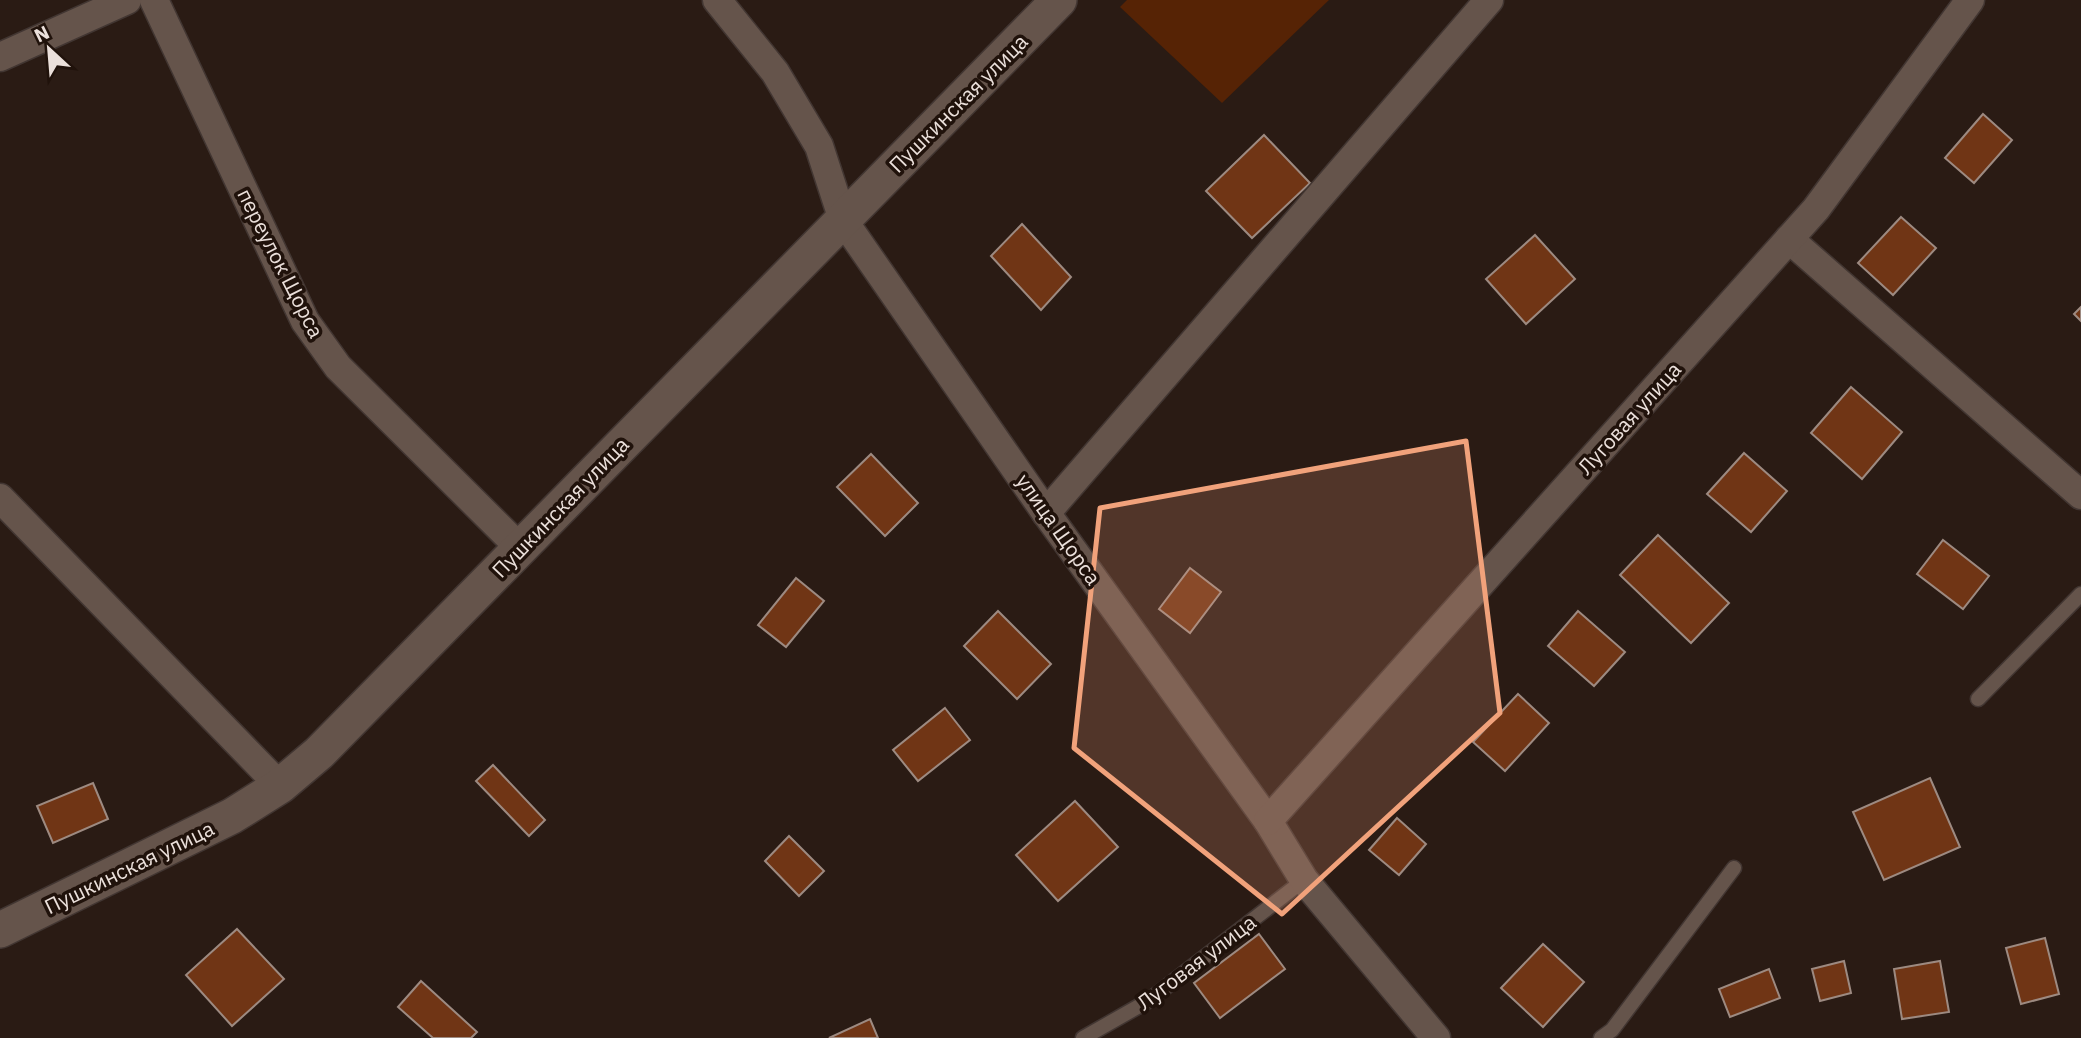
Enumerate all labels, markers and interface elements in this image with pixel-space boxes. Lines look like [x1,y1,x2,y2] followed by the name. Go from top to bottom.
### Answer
[14,14,84,84] north arrow
[30,20,53,48] text: N
[883,28,1033,178] street label: Пушкинская улица
[231,184,331,342] street label: переулок Щорса
[1571,356,1687,480] street label: Луговая улица
[485,431,635,583] street label: Пушкинская улица
[1010,468,1108,590] street label: улица Щорса
[39,814,219,920] street label: Пушкинская улица
[1131,908,1261,1016] street label: Луговая улица

